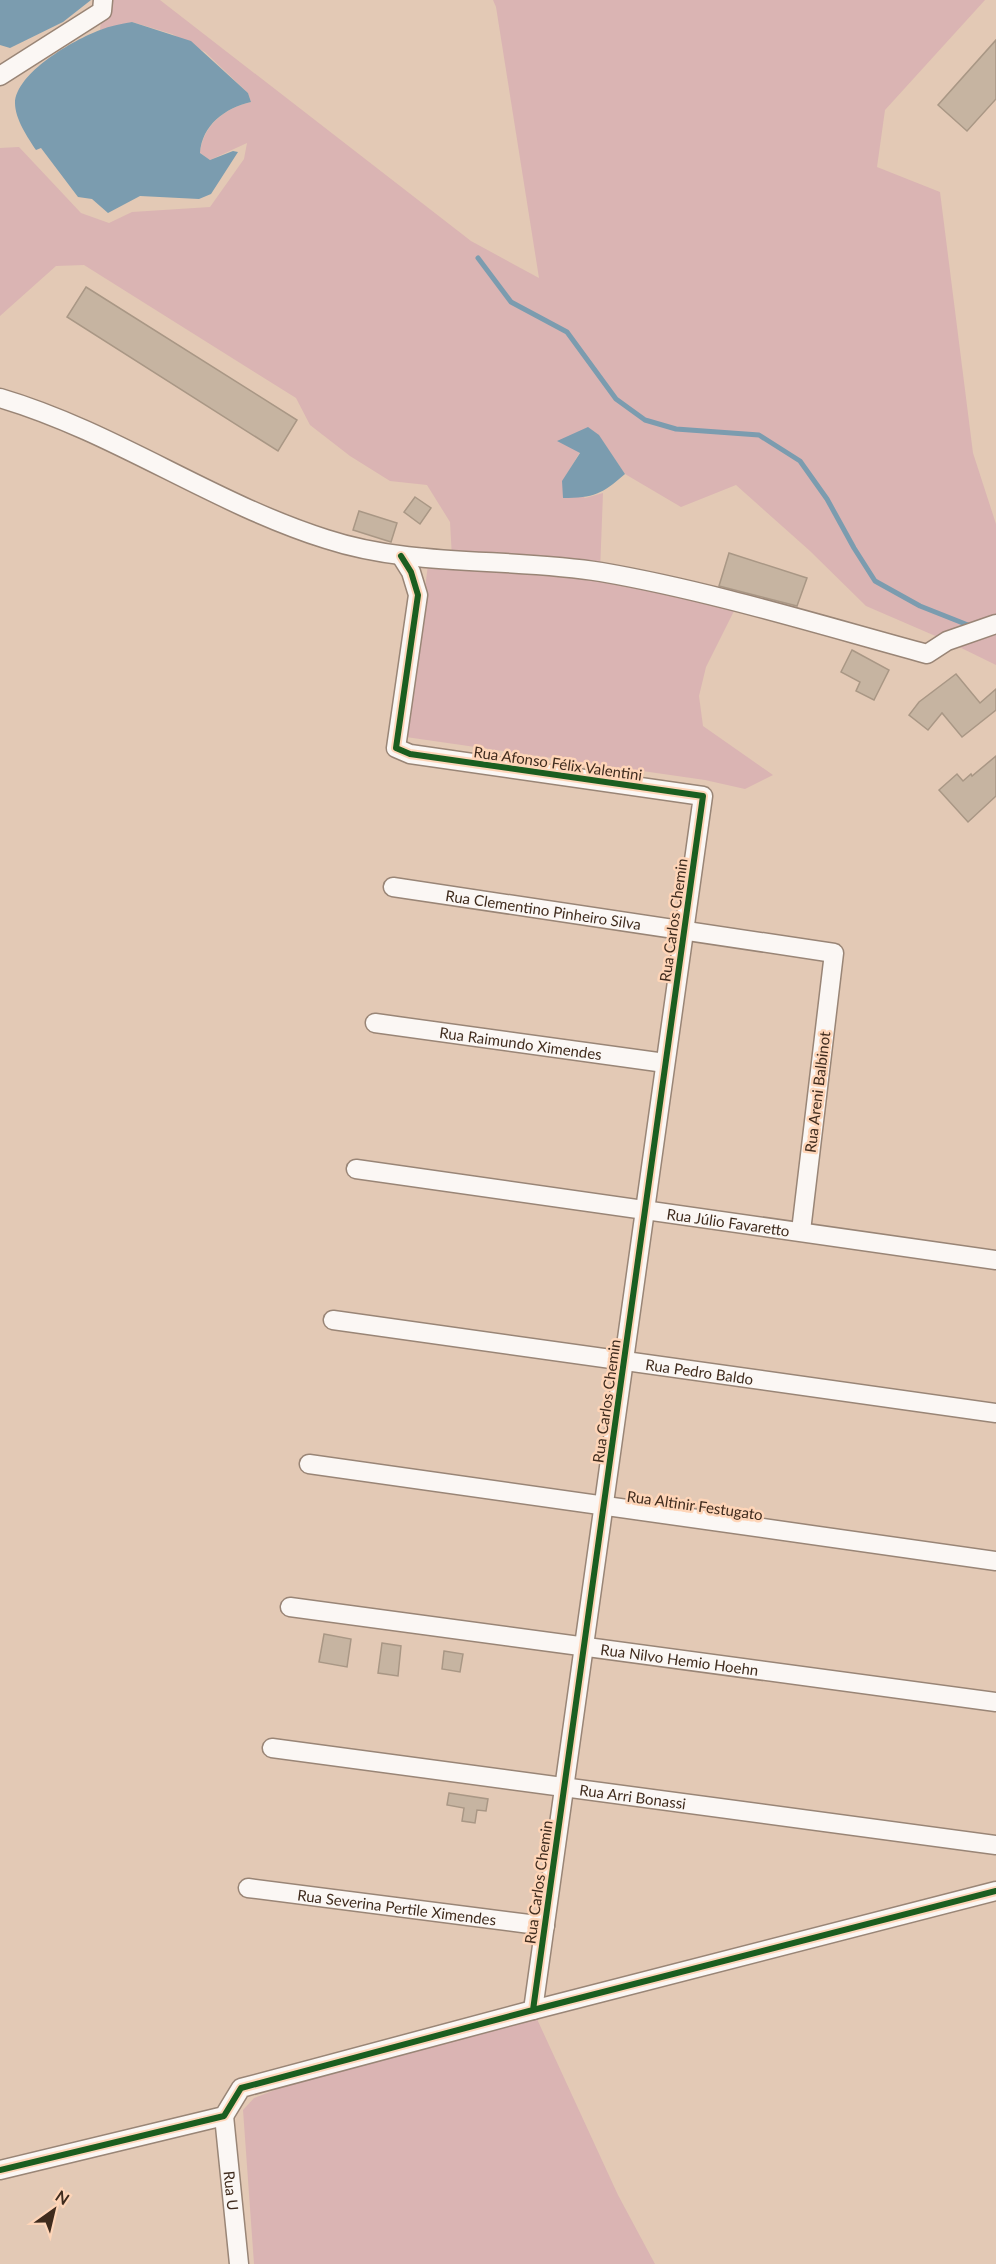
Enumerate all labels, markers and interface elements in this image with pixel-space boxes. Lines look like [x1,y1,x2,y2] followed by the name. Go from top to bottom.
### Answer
[473,742,643,784] street label: Rua Afonso Félix Valentini
[655,857,691,983] street label: Rua Carlos Chemin
[444,886,642,933] street label: Rua Clementino Pinheiro Silva
[438,1023,603,1063] street label: Rua Raimundo Ximendes
[801,1030,833,1154] street label: Rua Areni Balbinot
[666,1204,791,1240] street label: Rua Júlio Favaretto
[588,1338,624,1464] street label: Rua Carlos Chemin
[644,1355,755,1388] street label: Rua Pedro Baldo
[626,1487,764,1523] street label: Rua Altinir Festugato
[599,1640,760,1679] street label: Rua Nilvo Hemio Hoehn
[578,1780,687,1812] street label: Rua Arri Bonassi
[520,1819,556,1945] street label: Rua Carlos Chemin
[296,1885,497,1929] street label: Rua Severina Pertile Ximendes
[221,2170,243,2211] street label: Rua U
[24,2180,84,2240] north arrow
[52,2186,73,2208] text: N

